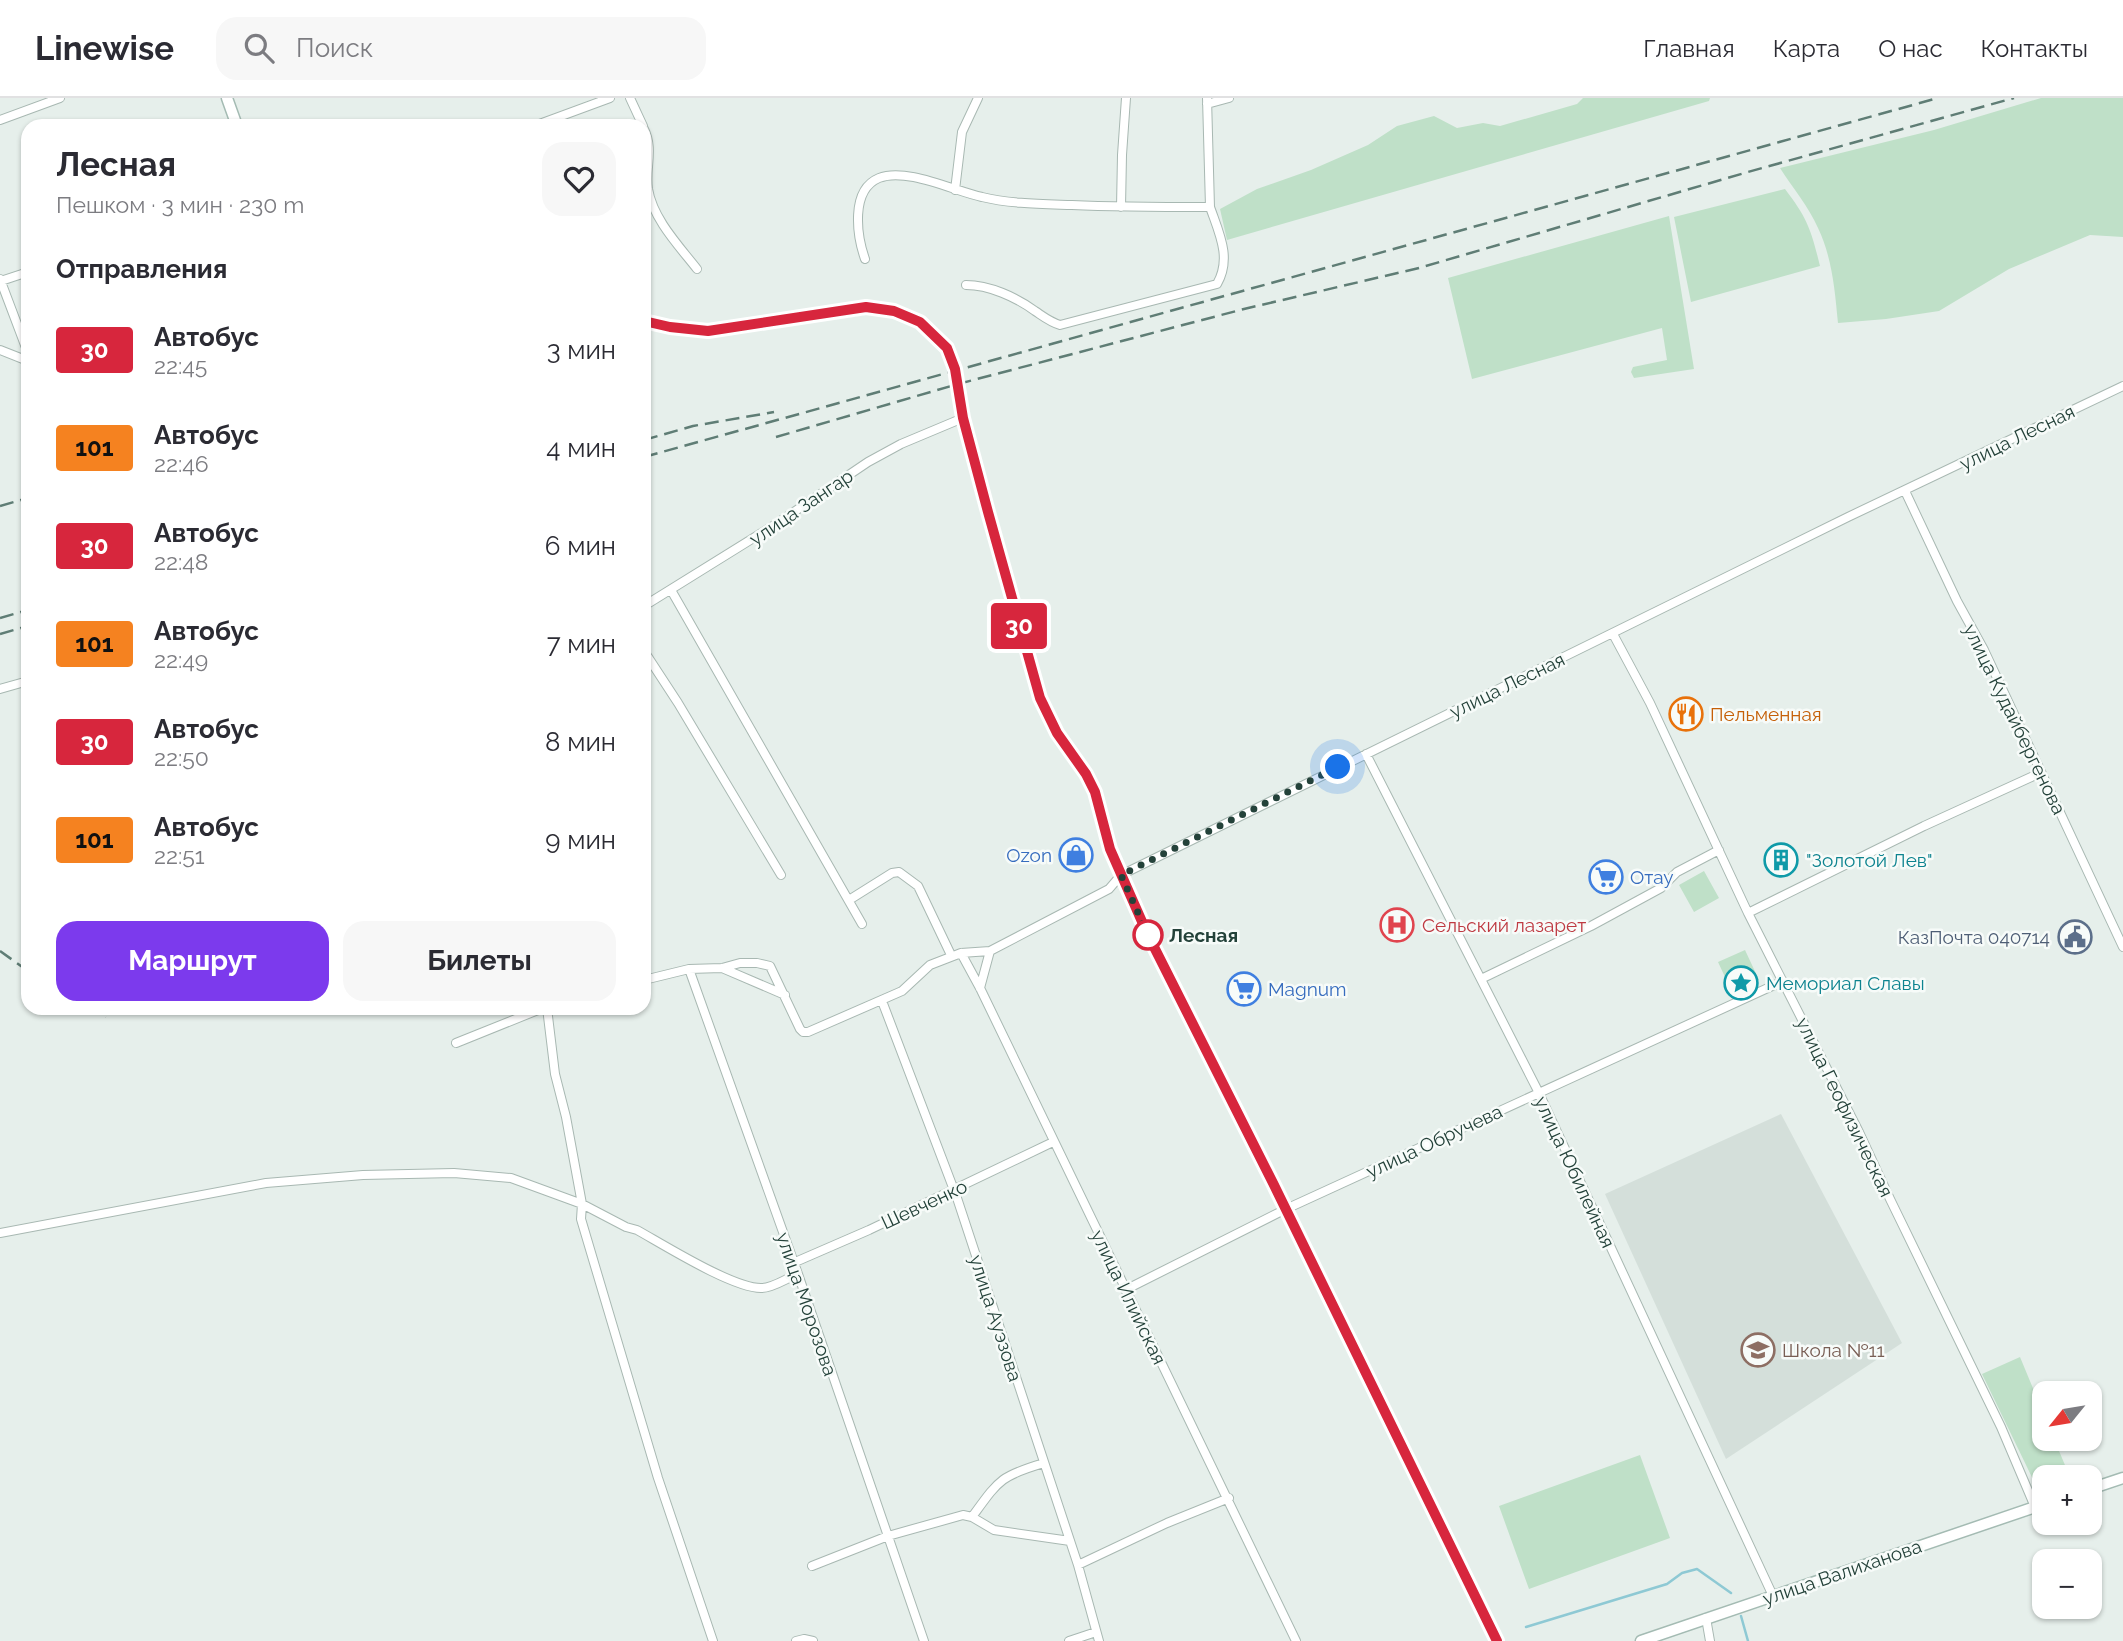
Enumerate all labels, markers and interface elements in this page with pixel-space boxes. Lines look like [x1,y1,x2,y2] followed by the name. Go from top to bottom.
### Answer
[216,17,706,80] search box
[35,29,174,68] text: Linewise
[240,29,278,67] icon: search
[296,33,373,63] text: Поиск
[1643,34,1735,63] text: Главная
[1773,34,1840,63] text: Карта
[1878,34,1943,63] text: О нас
[1981,34,2088,63] text: Контакты
[542,142,616,216] button: heart
[56,145,176,184] text: Лесная
[56,191,304,218] text: Пешком · 3 мин · 230 m
[56,254,227,284] text: Отправления
[154,322,259,352] text: Автобус
[80,335,109,364] text: 30
[547,335,616,365] text: 3 мин
[154,352,207,379] text: 22:45
[1956,400,2078,474] street label: улица Лесная
[154,420,259,450] text: Автобус
[75,433,114,462] text: 101
[546,433,616,463] text: 4 мин
[154,450,209,477] text: 22:46
[745,464,857,550] street label: улица Зангар
[154,518,259,548] text: Автобус
[80,531,109,560] text: 30
[545,531,616,561] text: 6 мин
[154,548,209,575] text: 22:48
[988,603,1050,649] line badge: 30
[1005,611,1033,640] text: 30
[154,616,259,646] text: Автобус
[1959,620,2071,818] street label: улица Кудайбергенова
[75,629,114,658] text: 101
[547,629,616,659] text: 7 мин
[154,646,208,673] text: 22:49
[1446,648,1568,722] street label: улица Лесная
[1667,695,1705,733] restaurant icon: Пельменная
[1710,703,1822,725] place label: Пельменная
[154,714,259,744] text: Автобус
[80,727,109,756] text: 30
[545,727,616,757] text: 8 мин
[154,744,209,771] text: 22:50
[1320,749,1355,784] your location
[154,812,259,842] text: Автобус
[75,825,114,854] text: 101
[545,825,616,855] text: 9 мин
[1057,836,1095,874] shop icon: Ozon
[1762,841,1800,879] building icon: "Золотой Лев"
[154,842,205,869] text: 22:51
[1006,844,1052,866] place label: Ozon
[1806,849,1932,871] place label: "Золотой Лев"
[1587,858,1625,896] supermarket icon: Отау
[1630,866,1674,888] place label: Отау
[1378,906,1416,944] hospital icon: Сельский лазарет
[1422,914,1586,936] place label: Сельский лазарет
[2056,918,2094,956] public building icon: КазПочта 040714
[1133,920,1163,950] marker: Лесная
[56,921,329,1001] button: Маршрут
[343,921,616,1001] button: Билеты
[1169,924,1238,946] place label: Лесная
[1898,926,2050,948] place label: КазПочта 040714
[1722,964,1760,1002] place icon: Мемориал Славы
[1225,970,1263,1008] supermarket icon: Magnum
[1766,972,1925,994] place label: Мемориал Славы
[1268,978,1347,1000] place label: Magnum
[1792,1014,1898,1200] street label: улица Геофизическая
[1530,1093,1620,1251] street label: улица Юбилейная
[1362,1100,1506,1182] street label: улица Обручева
[878,1175,970,1233] street label: Шевченко
[1087,1226,1171,1368] street label: улица Илийская
[772,1230,842,1378] street label: улица Морозова
[965,1252,1027,1384] street label: улица Ауэзова
[1739,1331,1777,1369] school or university icon: Школа №11
[1782,1339,1885,1361] place label: Школа №11
[2032,1381,2102,1451] north arrow
[2032,1381,2102,1619] map controls
[2032,1465,2102,1535] button: +
[1760,1535,1924,1609] street label: улица Валиханова
[2032,1549,2102,1619] button: −

